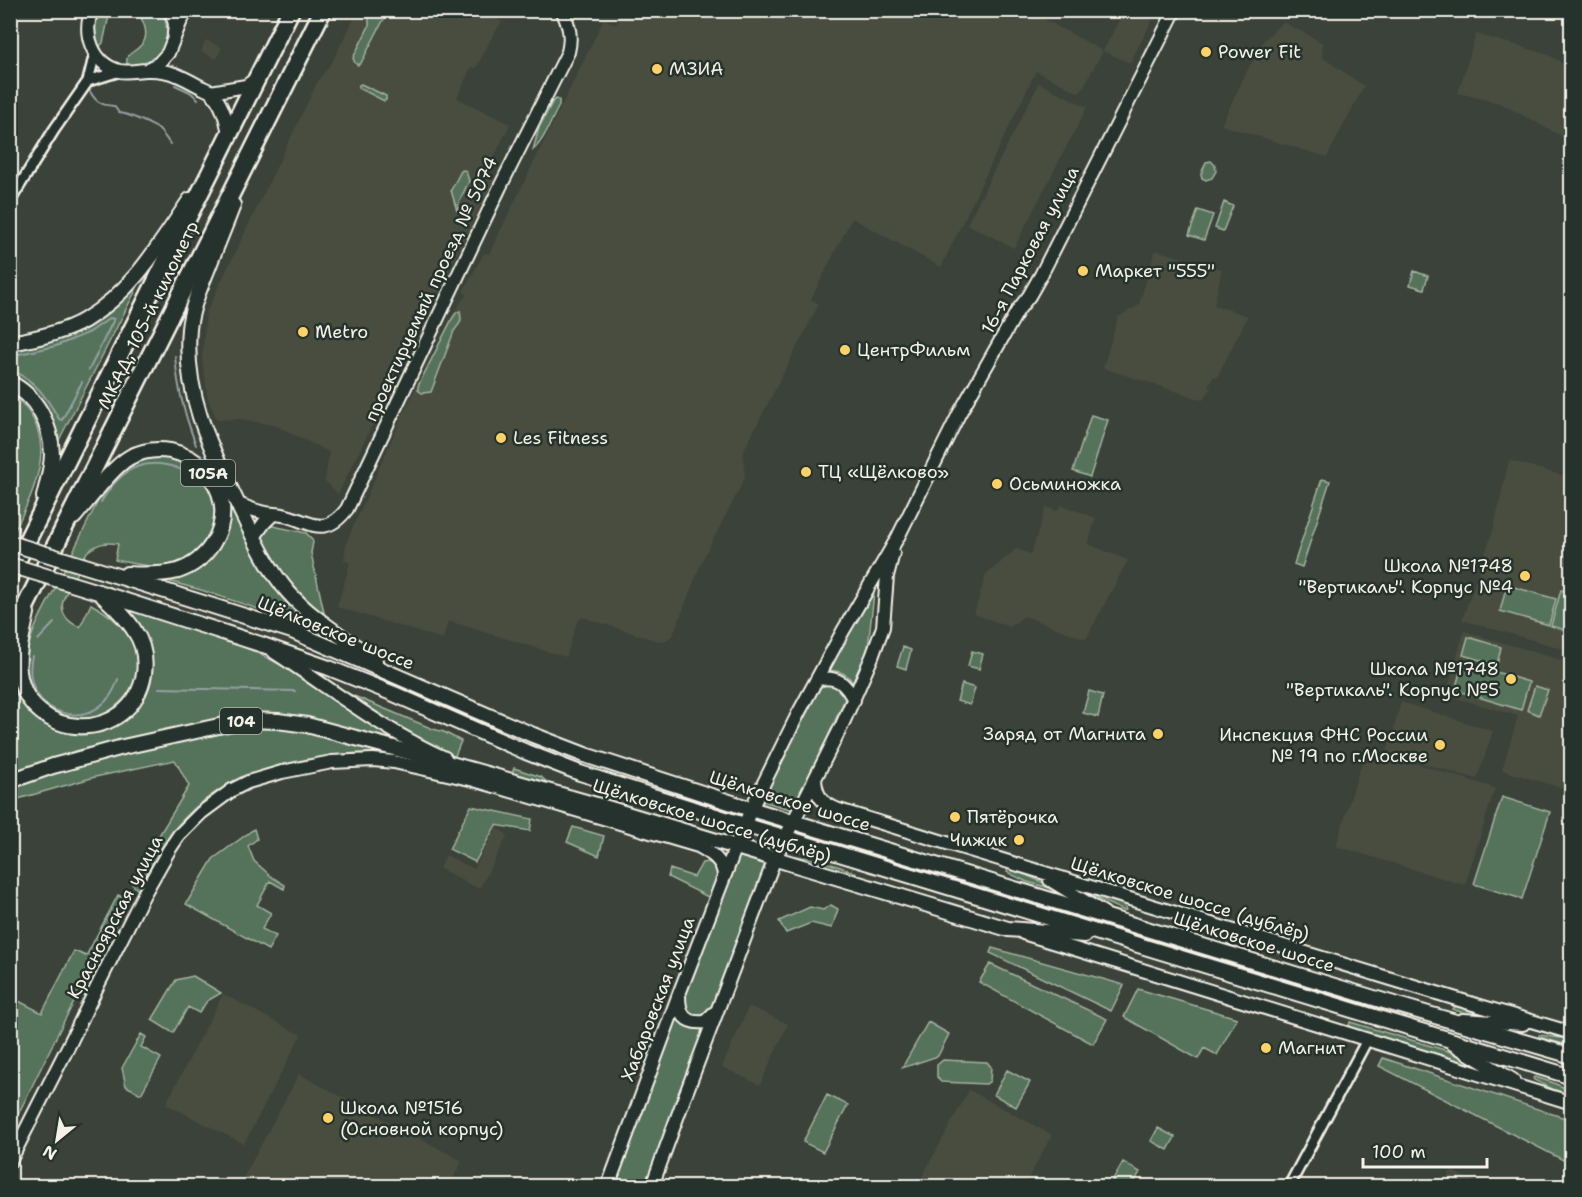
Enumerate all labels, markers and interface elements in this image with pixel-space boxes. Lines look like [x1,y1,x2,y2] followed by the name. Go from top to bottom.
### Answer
[1218,40,1301,64] place label: Power Fit
[1199,45,1213,59] marker: Power Fit
[669,57,723,81] place label: МЗИА
[650,62,664,76] marker: МЗИА
[359,153,503,425] street label: проектируемый проезд № 5074
[976,162,1084,338] street label: 16-я Парковая улица
[92,217,204,413] street label: МКАД, 105-й километр
[1095,259,1215,283] place label: Маркет "555"
[1076,264,1090,278] marker: Маркет "555"
[315,320,368,344] place label: Metro
[296,325,310,339] marker: Metro
[857,338,970,362] place label: ЦентрФильм
[838,343,852,357] marker: ЦентрФильм
[513,426,608,450] place label: Les Fitness
[494,431,508,445] marker: Les Fitness
[181,460,235,486] road number: 105A
[818,460,949,484] place label: ТЦ «Щёлково»
[799,465,813,479] marker: ТЦ «Щёлково»
[1009,472,1121,496] place label: Осьминожка
[990,477,1004,491] marker: Осьминожка
[1298,554,1513,599] place label: Школа №1748 "Вертикаль". Корпус №4
[1518,569,1532,583] marker: Школа №1748 "Вертикаль". Корпус №4
[254,591,418,675] street label: Щёлковское шоссе
[1286,657,1499,702] place label: Школа №1748 "Вертикаль". Корпус №5
[1504,672,1518,686] marker: Школа №1748 "Вертикаль". Корпус №5
[220,708,262,734] road number: 104
[983,722,1146,746] place label: Заряд от Магнита
[1219,723,1428,768] place label: Инспекция ФНС России № 19 по г.Москве
[1151,727,1165,741] marker: Заряд от Магнита
[1433,738,1447,752] marker: Инспекция ФНС России № 19 по г.Москве
[707,765,873,837] street label: Щёлковское шоссе
[590,773,834,869] street label: Щёлковское шоссе (дублёр)
[967,805,1058,829] place label: Пятёрочка
[948,810,962,824] marker: Пятёрочка
[950,828,1007,852] place label: Чижик
[62,831,168,1003] street label: Красноярская улица
[1012,833,1026,847] marker: Чижик
[1068,852,1312,946] street label: Щёлковское шоссе (дублёр)
[1171,907,1337,977] street label: Щёлковское шоссе
[616,913,700,1085] street label: Хабаровская улица
[1278,1036,1346,1060] place label: Магнит
[1259,1041,1273,1055] marker: Магнит
[340,1096,503,1141] place label: Школа №1516 (Основной корпус)
[27,1110,87,1170] north arrow
[321,1111,335,1125] marker: Школа №1516 (Основной корпус)
[1363,1131,1488,1169] scale bar
[39,1140,60,1165] text: N
[1372,1140,1426,1164] text: 100 m

